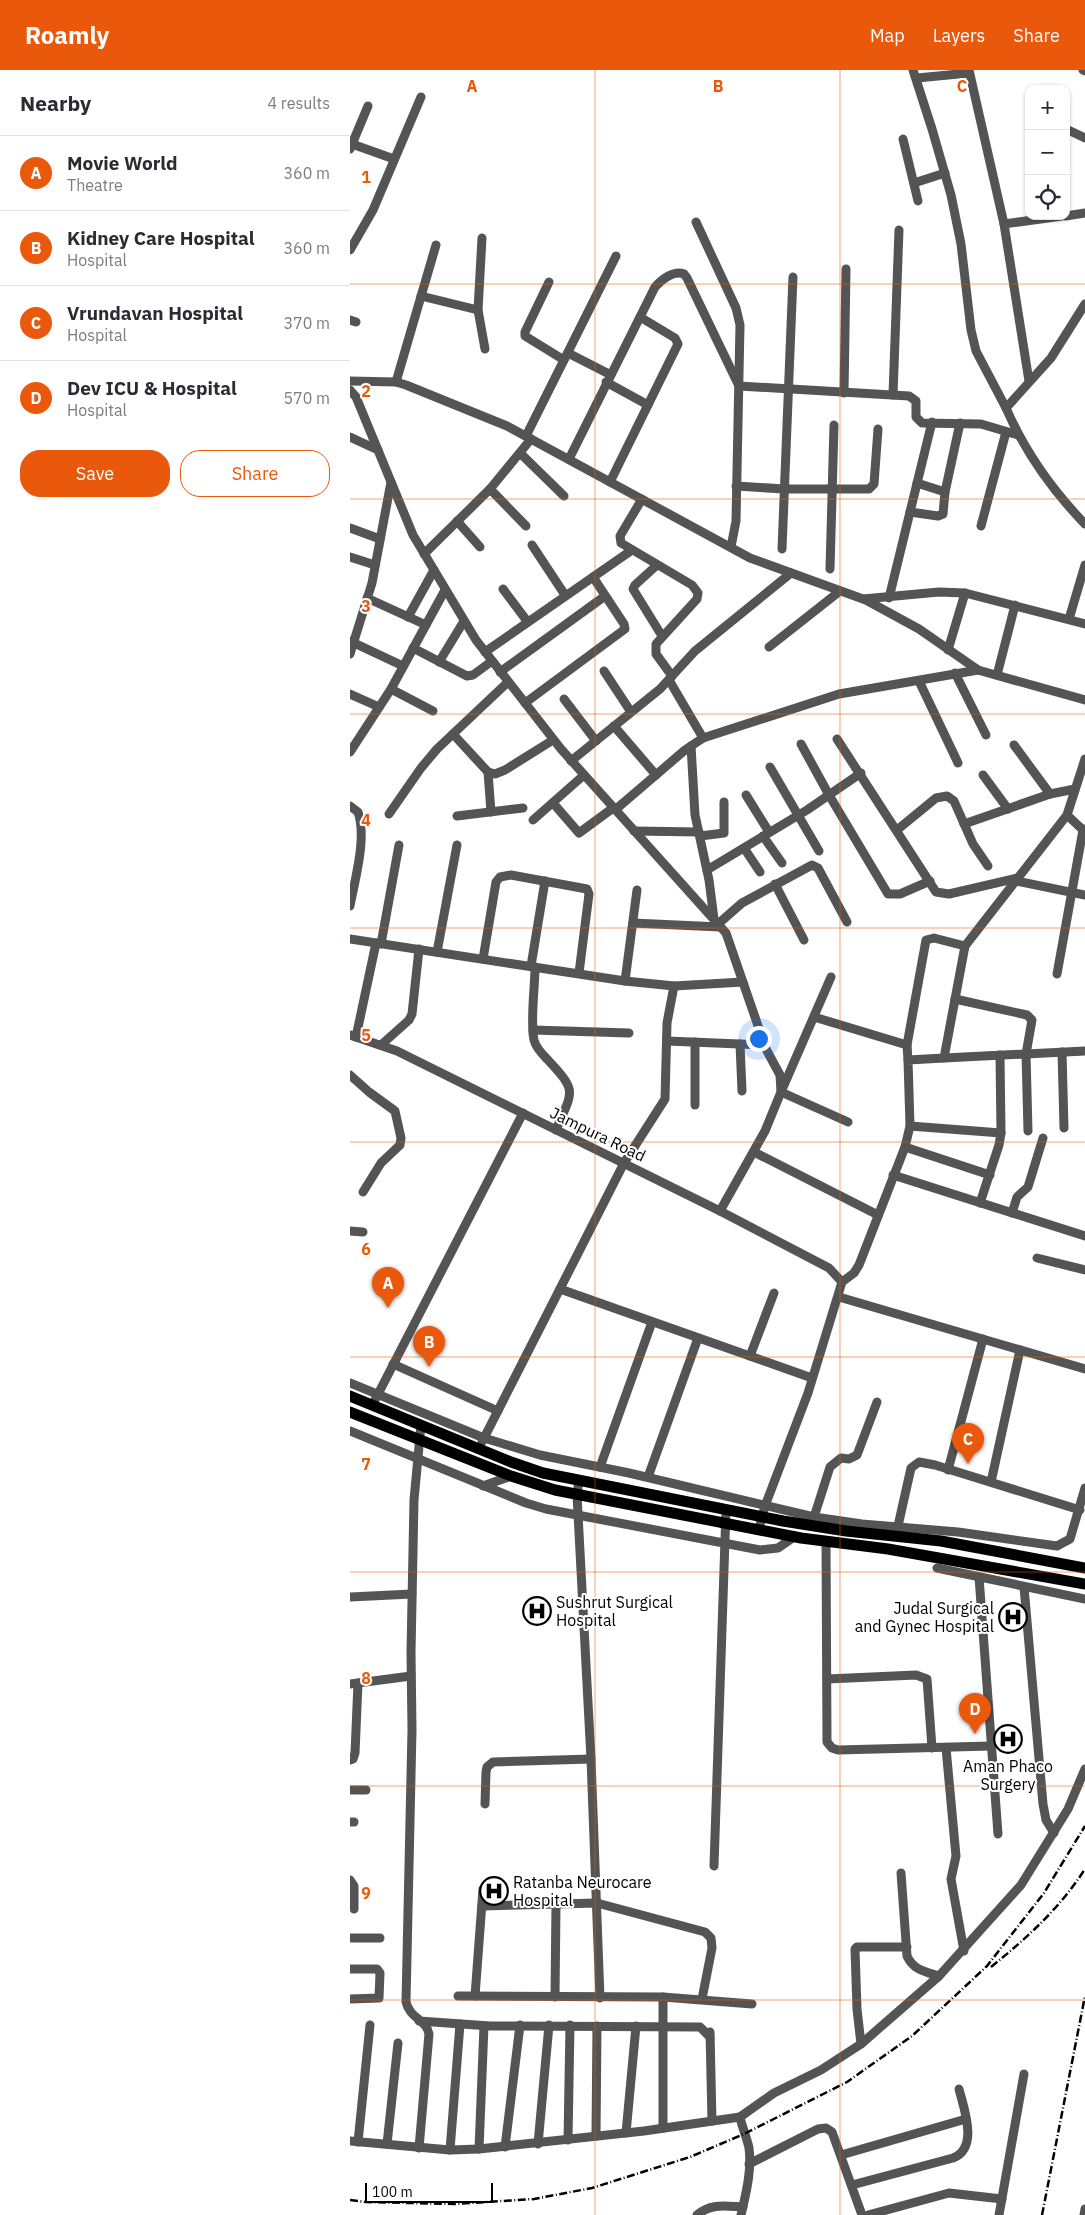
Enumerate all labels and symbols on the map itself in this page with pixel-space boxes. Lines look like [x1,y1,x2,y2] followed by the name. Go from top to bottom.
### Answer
[467,76,478,96] text: A
[713,76,724,96] text: B
[957,76,967,96] text: C
[361,167,371,187] text: 1
[361,381,371,401] text: 2
[361,596,371,616] text: 3
[361,810,371,830] text: 4
[361,1025,371,1045] text: 5
[746,1026,772,1052] your location
[547,1102,649,1166] street label: Jampura Road
[361,1239,371,1259] text: 6
[372,1267,404,1308] pin: A
[413,1326,445,1367] pin: B
[952,1423,984,1464] pin: C
[361,1454,371,1474] text: 7
[556,1592,673,1630] place label: Sushrut Surgical Hospital
[522,1596,552,1626] hospital icon: Sushrut Surgical Hospital
[855,1598,994,1636] place label: Judal Surgical and Gynec Hospital
[998,1602,1028,1632] hospital icon: Judal Surgical and Gynec Hospital
[361,1668,371,1688] text: 8
[959,1693,991,1734] pin: D
[993,1724,1023,1754] hospital icon: Aman Phaco Surgery
[963,1756,1053,1794] place label: Aman Phaco Surgery
[513,1872,652,1910] place label: Ratanba Neurocare Hospital
[479,1876,509,1906] hospital icon: Ratanba Neurocare Hospital
[361,1883,371,1903] text: 9
[365,2180,492,2203] scale bar

